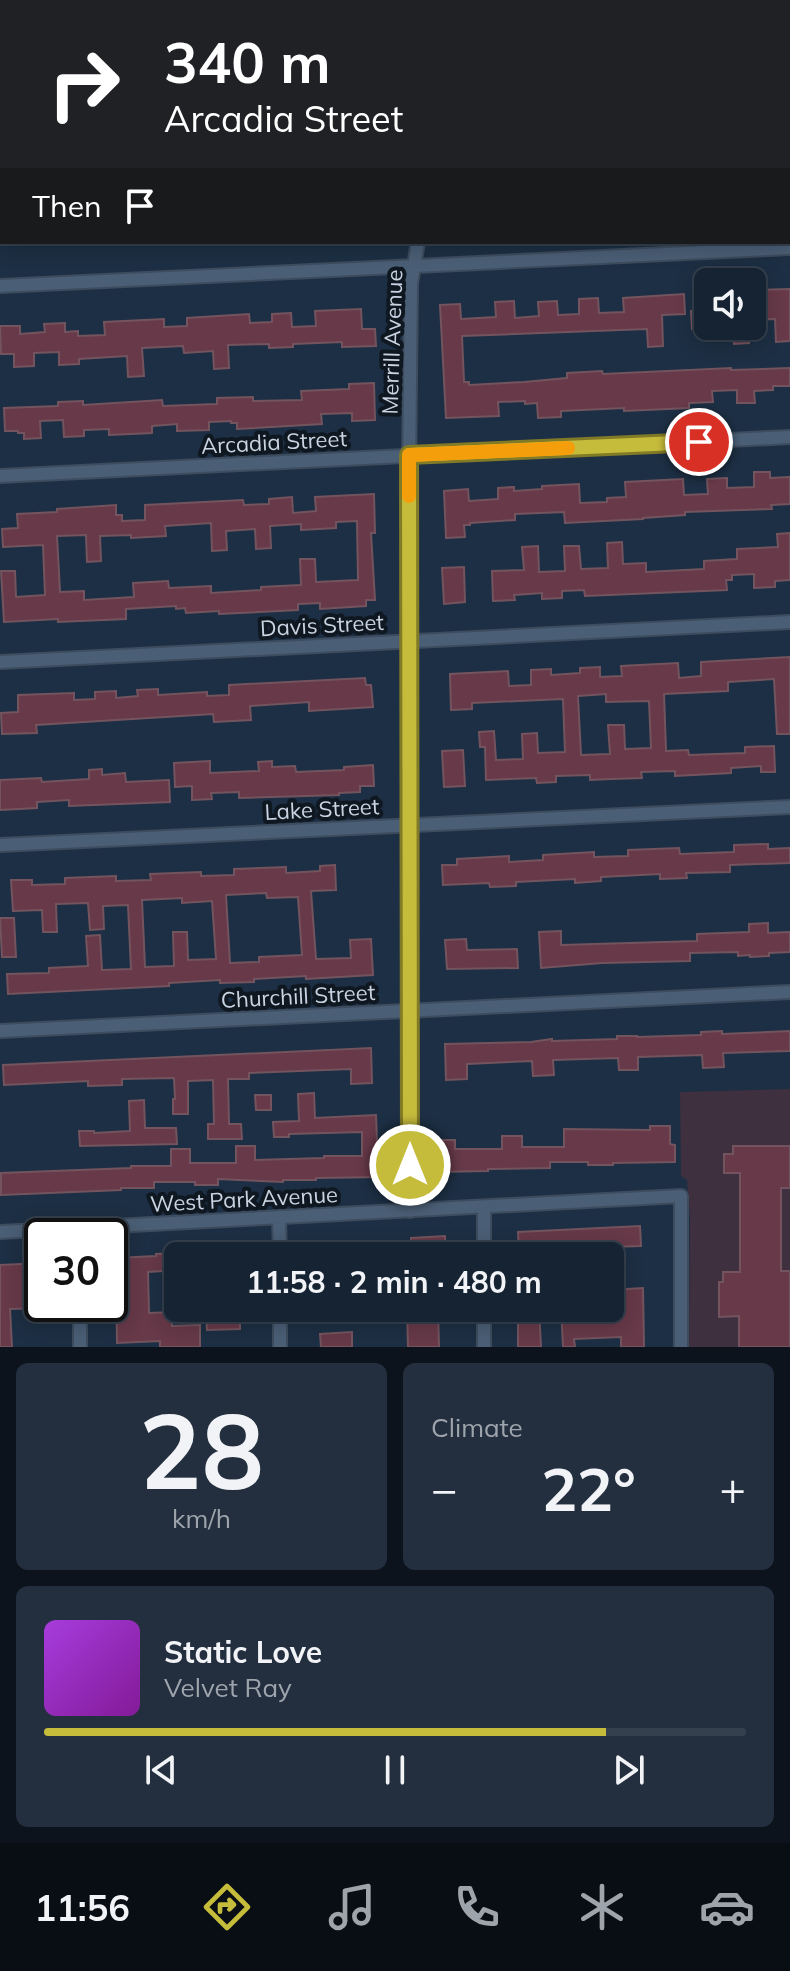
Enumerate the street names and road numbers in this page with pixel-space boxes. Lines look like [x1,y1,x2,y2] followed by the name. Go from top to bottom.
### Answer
[375,269,409,415] street label: Merrill Avenue
[200,424,348,460] street label: Arcadia Street
[259,608,385,642] street label: Davis Street
[264,792,380,826] street label: Lake Street
[220,978,376,1014] street label: Churchill Street
[149,1180,339,1218] street label: West Park Avenue

